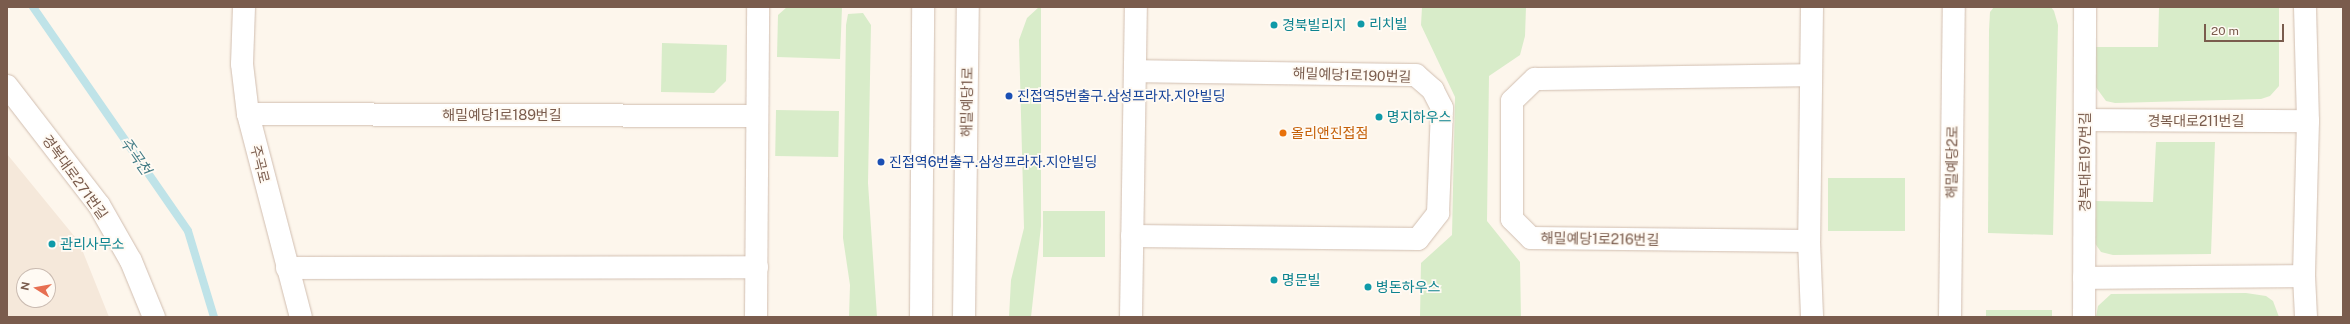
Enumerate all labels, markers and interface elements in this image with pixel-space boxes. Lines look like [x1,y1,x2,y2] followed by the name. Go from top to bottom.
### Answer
[1369,16,1408,32] place label: 리치빌
[2206,16,2286,42] scale bar
[1282,17,1346,33] place label: 경북빌리지
[1356,19,1366,29] marker: 리치빌
[1269,20,1279,30] marker: 경북빌리지
[2211,24,2239,38] text: 20 m
[1292,65,1412,85] street label: 해밀예당1로190번길
[958,67,976,137] street label: 해밀예당1로
[1017,88,1225,104] place label: 진접역5번출구.삼성프라자.지안빌딩
[1004,91,1014,101] marker: 진접역5번출구.삼성프라자.지안빌딩
[442,107,562,123] street label: 해밀예당1로189번길
[1387,109,1451,125] place label: 명지하우스
[1374,112,1384,122] marker: 명지하우스
[2077,112,2093,212] street label: 경복대로197번길
[2147,113,2245,129] street label: 경복대로211번길
[1291,125,1368,141] place label: 올리앤진접점
[1943,125,1961,199] street label: 해밀예당2로
[1278,128,1288,138] marker: 올리앤진접점
[39,132,111,222] street label: 경복대로271번길
[117,134,155,178] water label: 주곡천
[247,143,273,185] street label: 주곡로
[889,154,1097,170] place label: 진접역6번출구.삼성프라자.지안빌딩
[876,157,886,167] marker: 진접역6번출구.삼성프라자.지안빌딩
[1541,230,1659,248] street label: 해밀예당1로216번길
[60,236,124,252] place label: 관리사무소
[47,239,57,249] marker: 관리사무소
[16,268,56,308] north arrow
[1282,272,1321,288] place label: 명문빌
[1269,275,1279,285] marker: 명문빌
[1376,279,1440,295] place label: 병돈하우스
[18,281,32,291] text: N
[1363,282,1373,292] marker: 병돈하우스

